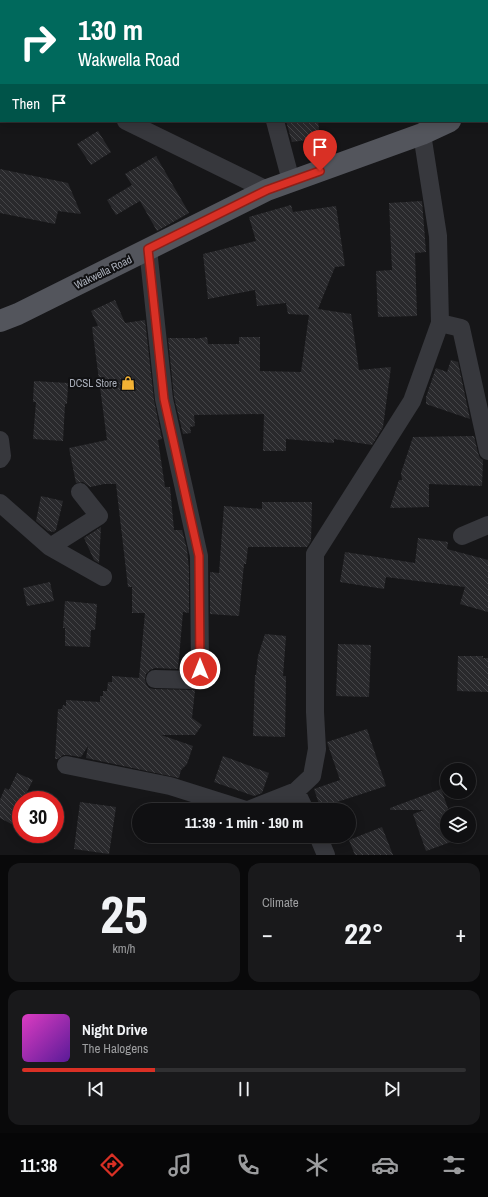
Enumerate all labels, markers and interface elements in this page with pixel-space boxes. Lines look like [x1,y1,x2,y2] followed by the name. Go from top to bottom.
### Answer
[78,11,143,49] text: 130 m
[12,16,64,68] icon: right
[78,47,180,72] text: Wakwella Road
[48,92,70,114] icon: arrive
[12,93,40,114] text: Then
[303,130,337,171] pin
[309,136,331,158] icon: arrive
[72,252,134,292] street label: Wakwella Road
[120,375,136,391] shop icon: DCSL Store
[69,376,117,390] place label: DCSL Store
[179,648,221,690] position arrow
[440,763,476,843] map controls
[440,763,476,799] button: search
[12,791,64,843] speed limit sign: 30
[440,807,476,843] button: layers
[185,812,303,833] text: 11:39 · 1 min · 190 m
[100,879,148,949] text: 25
[262,894,299,911] text: Climate
[344,913,384,953] text: 22°
[262,919,273,949] text: −
[455,919,466,949] text: +
[112,940,136,957] text: km/h
[82,1019,148,1040] text: Night Drive
[82,1040,148,1057] text: The Halogens
[85,1078,107,1100] icon: previous
[233,1078,255,1100] icon: pause
[381,1078,403,1100] icon: next
[98,1151,126,1179] icon: directions
[166,1151,194,1179] icon: music
[234,1151,262,1179] icon: phone
[303,1151,331,1179] icon: climate
[371,1151,399,1179] icon: car
[440,1151,468,1179] icon: filters
[20,1153,57,1178] text: 11:38

